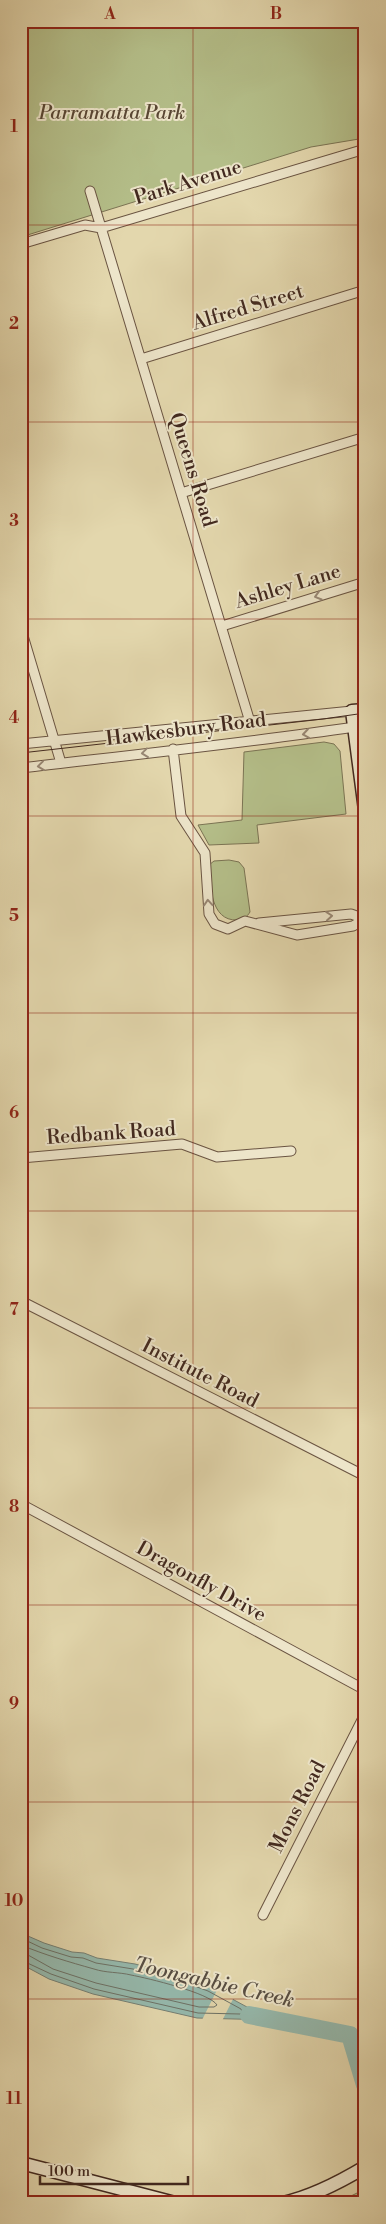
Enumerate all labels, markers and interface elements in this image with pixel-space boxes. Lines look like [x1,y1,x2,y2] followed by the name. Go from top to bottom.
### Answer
[103,4,116,24] text: A
[270,4,282,24] text: B
[38,101,185,126] park label: Parramatta Park
[10,117,18,137] text: 1
[131,155,245,211] street label: Park Avenue
[188,279,307,337] street label: Alfred Street
[9,314,19,334] text: 2
[163,410,221,531] street label: Queens Road
[9,511,19,531] text: 3
[231,559,344,615] street label: Ashley Lane
[315,590,323,600] one-way arrow
[9,708,20,728] text: 4
[104,708,268,752] street label: Hawkesbury Road
[302,728,310,739] one-way arrow
[141,747,149,758] one-way arrow
[37,760,45,771] one-way arrow
[203,899,214,907] one-way arrow
[9,906,19,926] text: 5
[326,911,334,922] one-way arrow
[9,1103,19,1123] text: 6
[46,1117,177,1151] street label: Redbank Road
[9,1300,19,1320] text: 7
[137,1334,263,1414] street label: Institute Road
[9,1497,19,1517] text: 8
[132,1536,270,1628] street label: Dragonfly Drive
[9,1694,19,1714] text: 9
[264,1756,332,1857] street label: Mons Road
[5,1891,23,1911] text: 10
[131,1952,297,2014] water label: Toongabbie Creek
[6,2089,22,2109] text: 11
[40,2154,188,2186] scale bar
[48,2162,90,2181] text: 100 m

